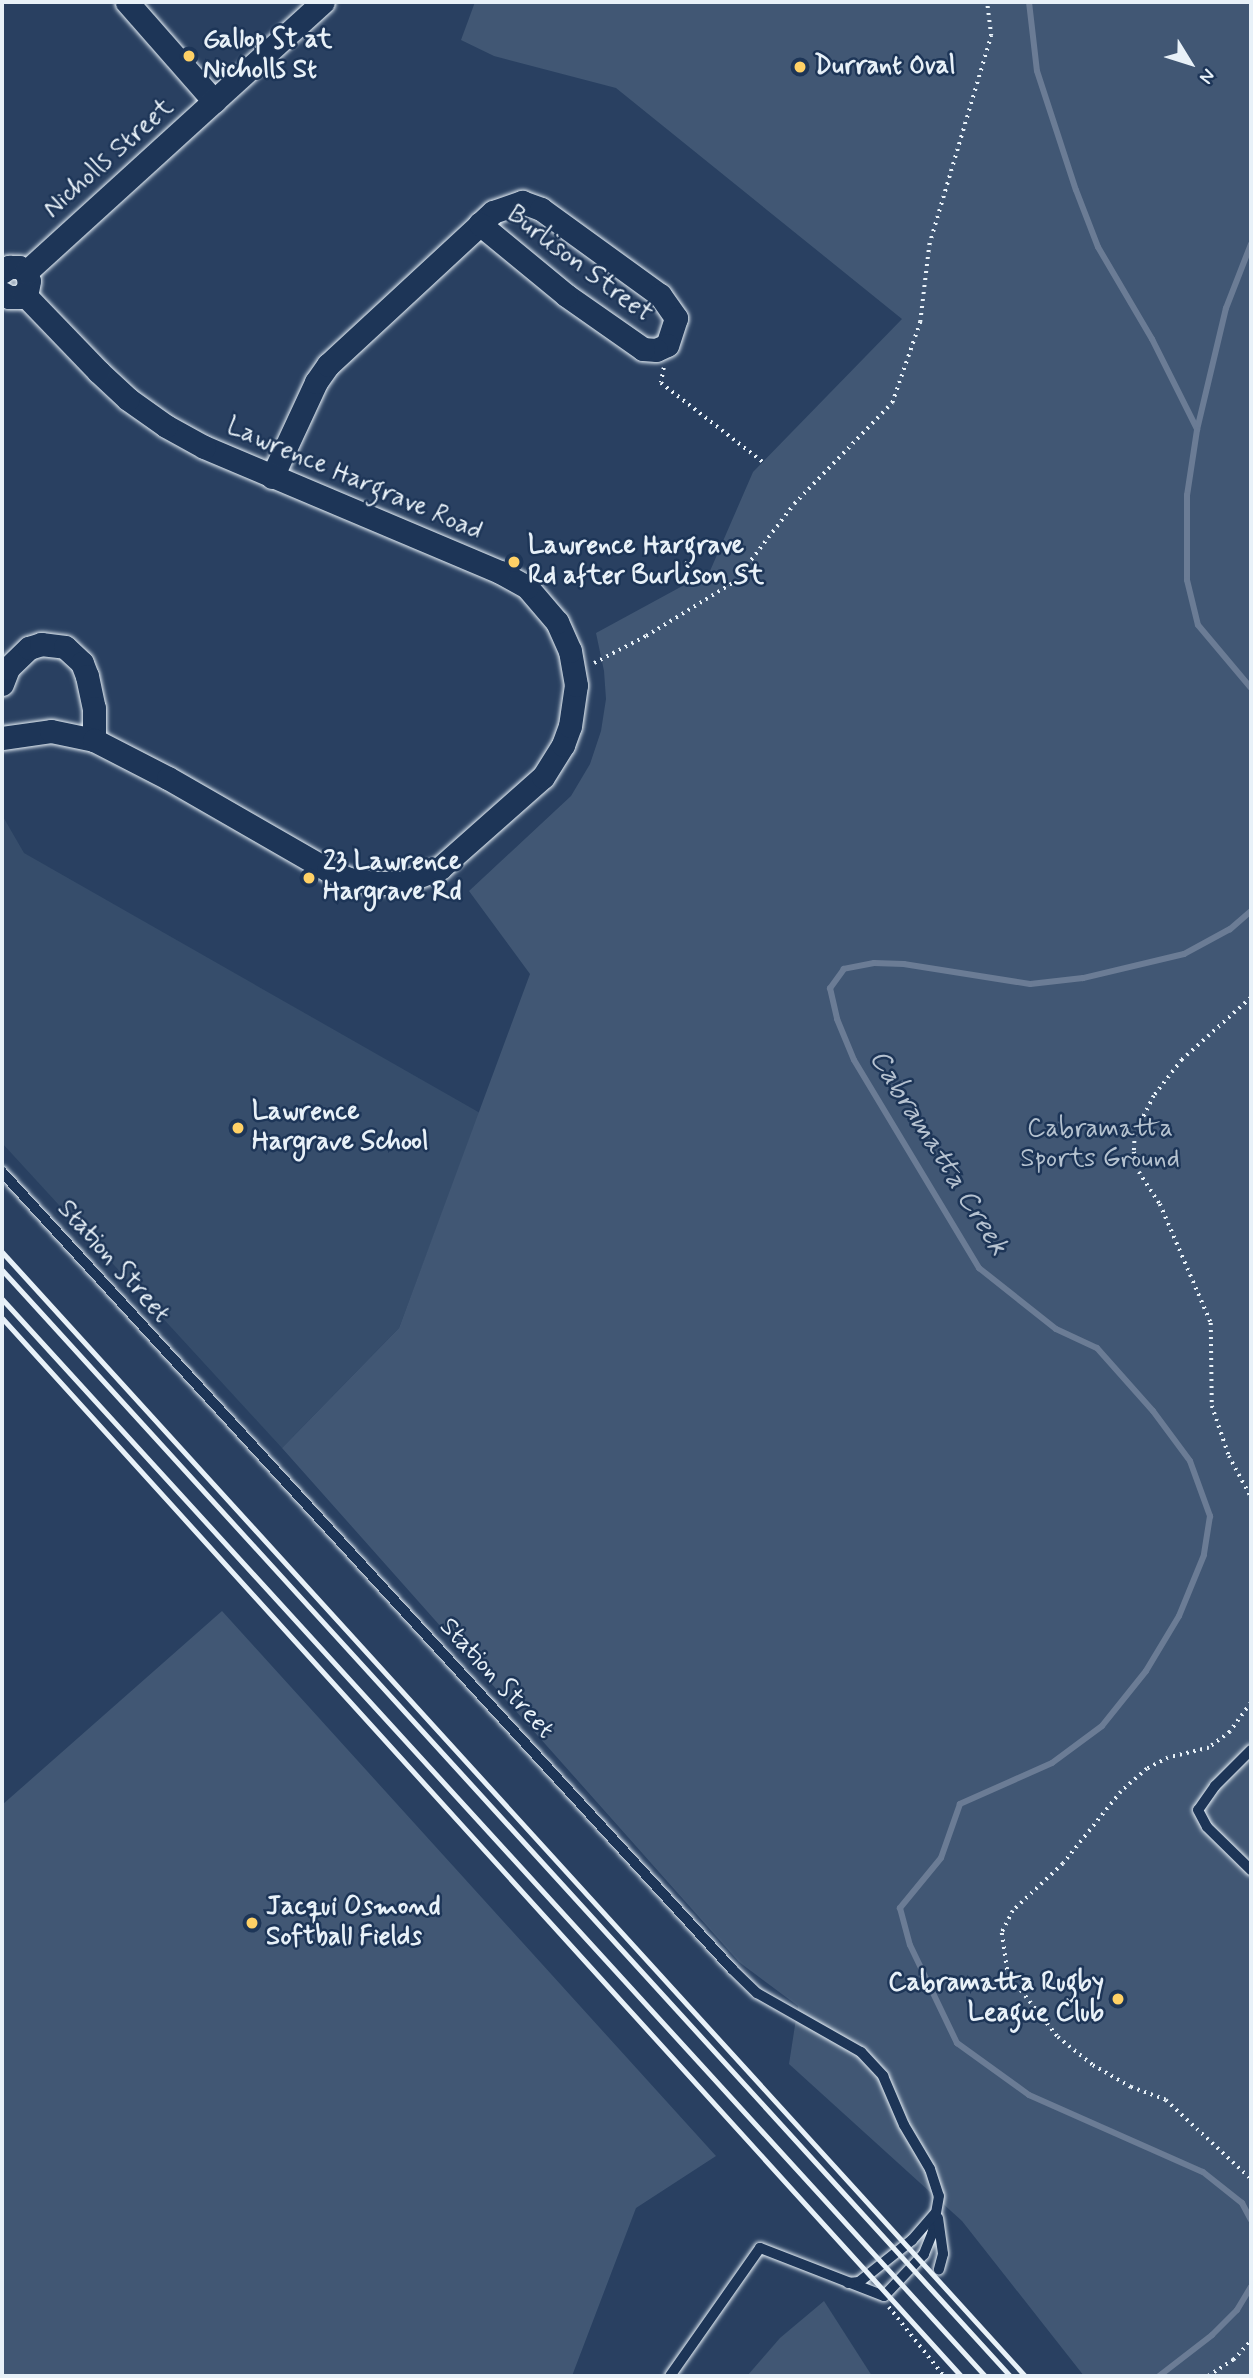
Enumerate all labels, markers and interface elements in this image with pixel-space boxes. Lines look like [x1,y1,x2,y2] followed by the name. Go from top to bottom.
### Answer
[203,25,331,86] place label: Gallop St at Nicholls St
[1155,28,1225,98] north arrow
[181,48,197,64] marker: Gallop St at Nicholls St
[814,51,957,83] place label: Durrant Oval
[792,59,808,75] marker: Durrant Oval
[1193,64,1221,89] text: N
[38,92,180,226] street label: Nicholls Street
[500,200,658,330] street label: Burlison Street
[221,412,487,548] street label: Lawrence Hargrave Road
[528,531,752,592] place label: Lawrence Hargrave Rd after Burlison St
[506,554,522,570] marker: Lawrence Hargrave Rd after Burlison St
[323,847,461,908] place label: 23 Lawrence Hargrave Rd
[301,870,317,886] marker: 23 Lawrence Hargrave Rd
[862,1044,1014,1262] water label: Cabramatta Creek
[252,1097,428,1158] place label: Lawrence Hargrave School
[1021,1114,1179,1176] park label: Cabramatta Sports Ground
[230,1120,246,1136] marker: Lawrence Hargrave School
[48,1193,178,1331] street label: Station Street
[431,1610,561,1748] street label: Station Street
[266,1892,441,1954] place label: Jacqui Osmond Softball Fields
[244,1915,260,1931] marker: Jacqui Osmond Softball Fields
[886,1968,1104,2030] place label: Cabramatta Rugby League Club
[1110,1991,1126,2007] marker: Cabramatta Rugby League Club

